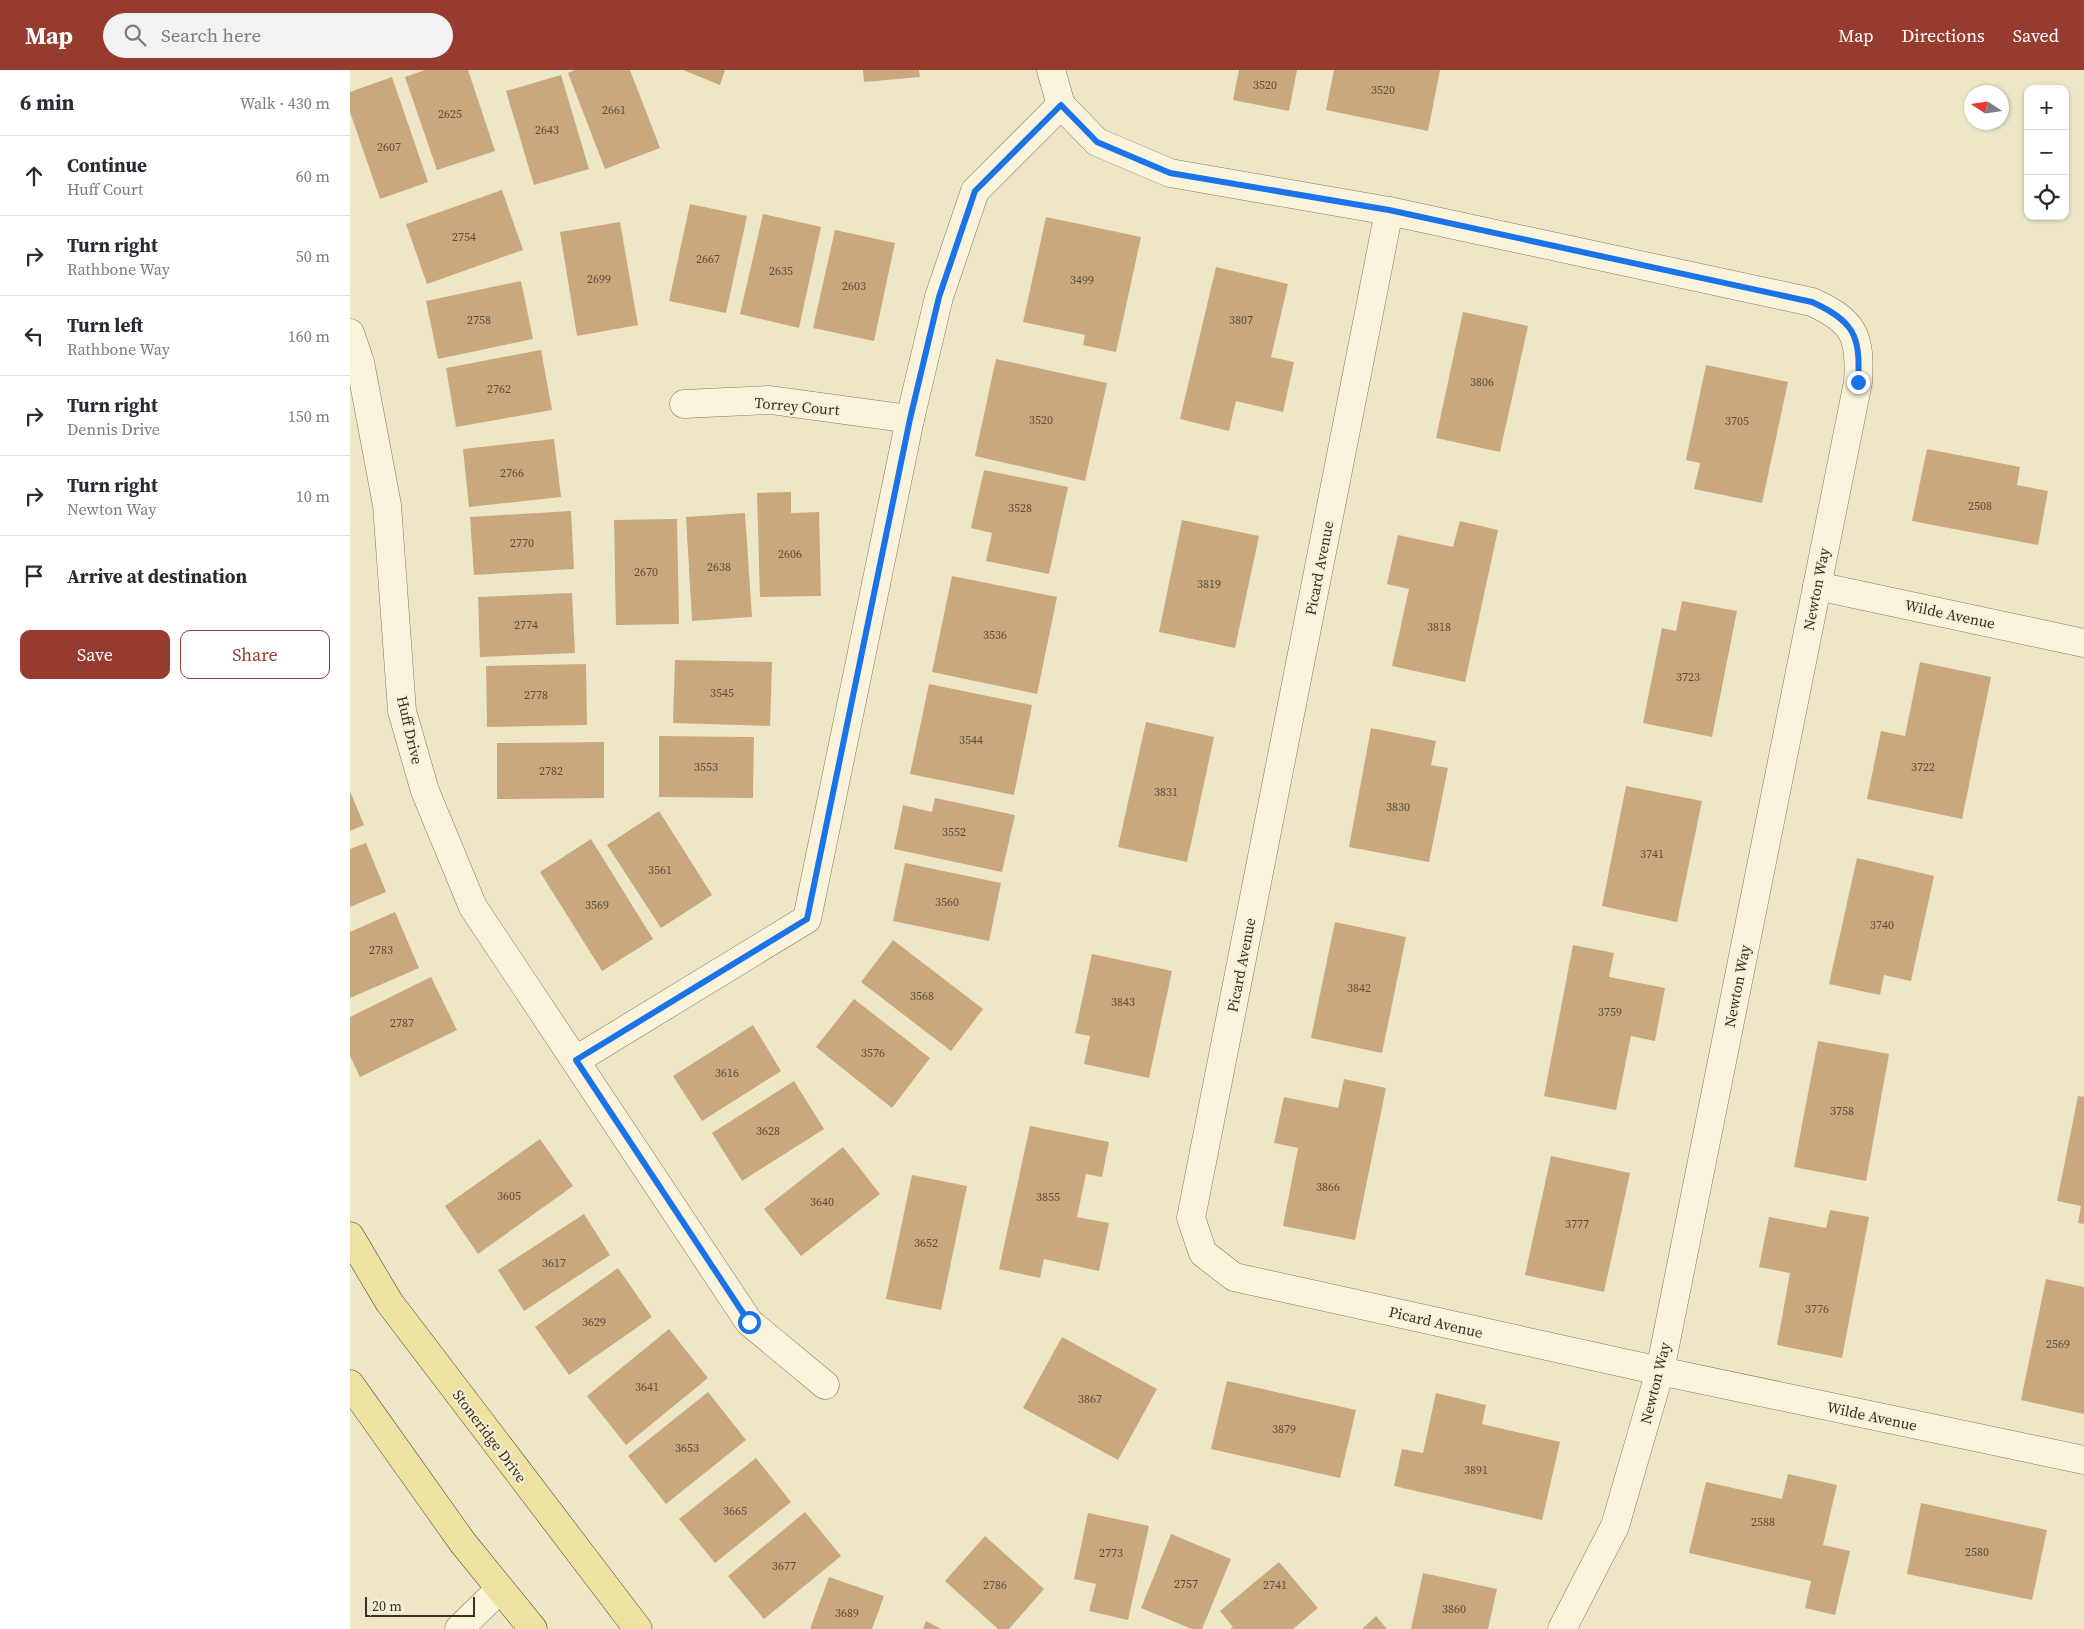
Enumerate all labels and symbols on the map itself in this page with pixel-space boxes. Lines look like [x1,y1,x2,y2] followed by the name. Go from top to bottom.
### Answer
[1253,77,1277,93] house number: 3520
[1371,82,1395,98] house number: 3520
[1964,85,2009,130] north arrow
[602,102,626,118] house number: 2661
[438,106,462,122] house number: 2625
[535,122,559,138] house number: 2643
[377,139,401,155] house number: 2607
[452,229,476,245] house number: 2754
[696,251,720,267] house number: 2667
[769,263,793,279] house number: 2635
[587,271,611,287] house number: 2699
[1070,272,1094,288] house number: 3499
[842,278,866,294] house number: 2603
[467,312,491,328] house number: 2758
[1229,312,1253,328] house number: 3807
[1847,371,1870,394] route end
[1470,374,1494,390] house number: 3806
[487,381,511,397] house number: 2762
[754,392,841,420] street label: Torrey Court
[1029,412,1053,428] house number: 3520
[1725,413,1749,429] house number: 3705
[500,465,524,481] house number: 2766
[1968,498,1992,514] house number: 2508
[1008,500,1032,516] house number: 3528
[1300,519,1339,617] street label: Picard Avenue
[510,535,534,551] house number: 2770
[778,546,802,562] house number: 2606
[1798,546,1834,632] street label: Newton Way
[707,559,731,575] house number: 2638
[634,564,658,580] house number: 2670
[1197,576,1221,592] house number: 3819
[1903,594,1997,634] street label: Wilde Avenue
[514,617,538,633] house number: 2774
[1427,619,1451,635] house number: 3818
[983,627,1007,643] house number: 3536
[1676,669,1700,685] house number: 3723
[710,685,734,701] house number: 3545
[524,687,548,703] house number: 2778
[392,694,428,767] street label: Huff Drive
[959,732,983,748] house number: 3544
[694,759,718,775] house number: 3553
[1911,759,1935,775] house number: 3722
[539,763,563,779] house number: 2782
[1154,784,1178,800] house number: 3831
[1386,799,1410,815] house number: 3830
[942,824,966,840] house number: 3552
[1640,846,1664,862] house number: 3741
[648,862,672,878] house number: 3561
[935,894,959,910] house number: 3560
[585,897,609,913] house number: 3569
[1222,916,1261,1014] street label: Picard Avenue
[1870,917,1894,933] house number: 3740
[369,942,393,958] house number: 2783
[1719,943,1755,1029] street label: Newton Way
[1347,980,1371,996] house number: 3842
[910,988,934,1004] house number: 3568
[1111,994,1135,1010] house number: 3843
[1598,1004,1622,1020] house number: 3759
[390,1015,414,1031] house number: 2787
[861,1045,885,1061] house number: 3576
[715,1065,739,1081] house number: 3616
[1830,1103,1854,1119] house number: 3758
[756,1123,780,1139] house number: 3628
[1316,1179,1340,1195] house number: 3866
[497,1188,521,1204] house number: 3605
[1036,1189,1060,1205] house number: 3855
[810,1194,834,1210] house number: 3640
[1565,1216,1589,1232] house number: 3777
[914,1235,938,1251] house number: 3652
[542,1255,566,1271] house number: 3617
[1387,1301,1485,1343] street label: Picard Avenue
[1805,1301,1829,1317] house number: 3776
[738,1311,761,1334] route start
[582,1314,606,1330] house number: 3629
[2046,1336,2070,1352] house number: 2569
[1635,1340,1675,1426] street label: Newton Way
[635,1379,659,1395] house number: 3641
[448,1385,532,1487] street label: Stoneridge Drive
[1078,1391,1102,1407] house number: 3867
[1825,1396,1919,1436] street label: Wilde Avenue
[1272,1421,1296,1437] house number: 3879
[675,1440,699,1456] house number: 3653
[1464,1462,1488,1478] house number: 3891
[723,1503,747,1519] house number: 3665
[1751,1514,1775,1530] house number: 2588
[1965,1544,1989,1560] house number: 2580
[1099,1545,1123,1561] house number: 2773
[772,1558,796,1574] house number: 3677
[1174,1576,1198,1592] house number: 2757
[983,1577,1007,1593] house number: 2786
[1263,1577,1287,1593] house number: 2741
[365,1594,475,1617] scale bar
[1442,1601,1466,1617] house number: 3860
[835,1605,859,1621] house number: 3689

